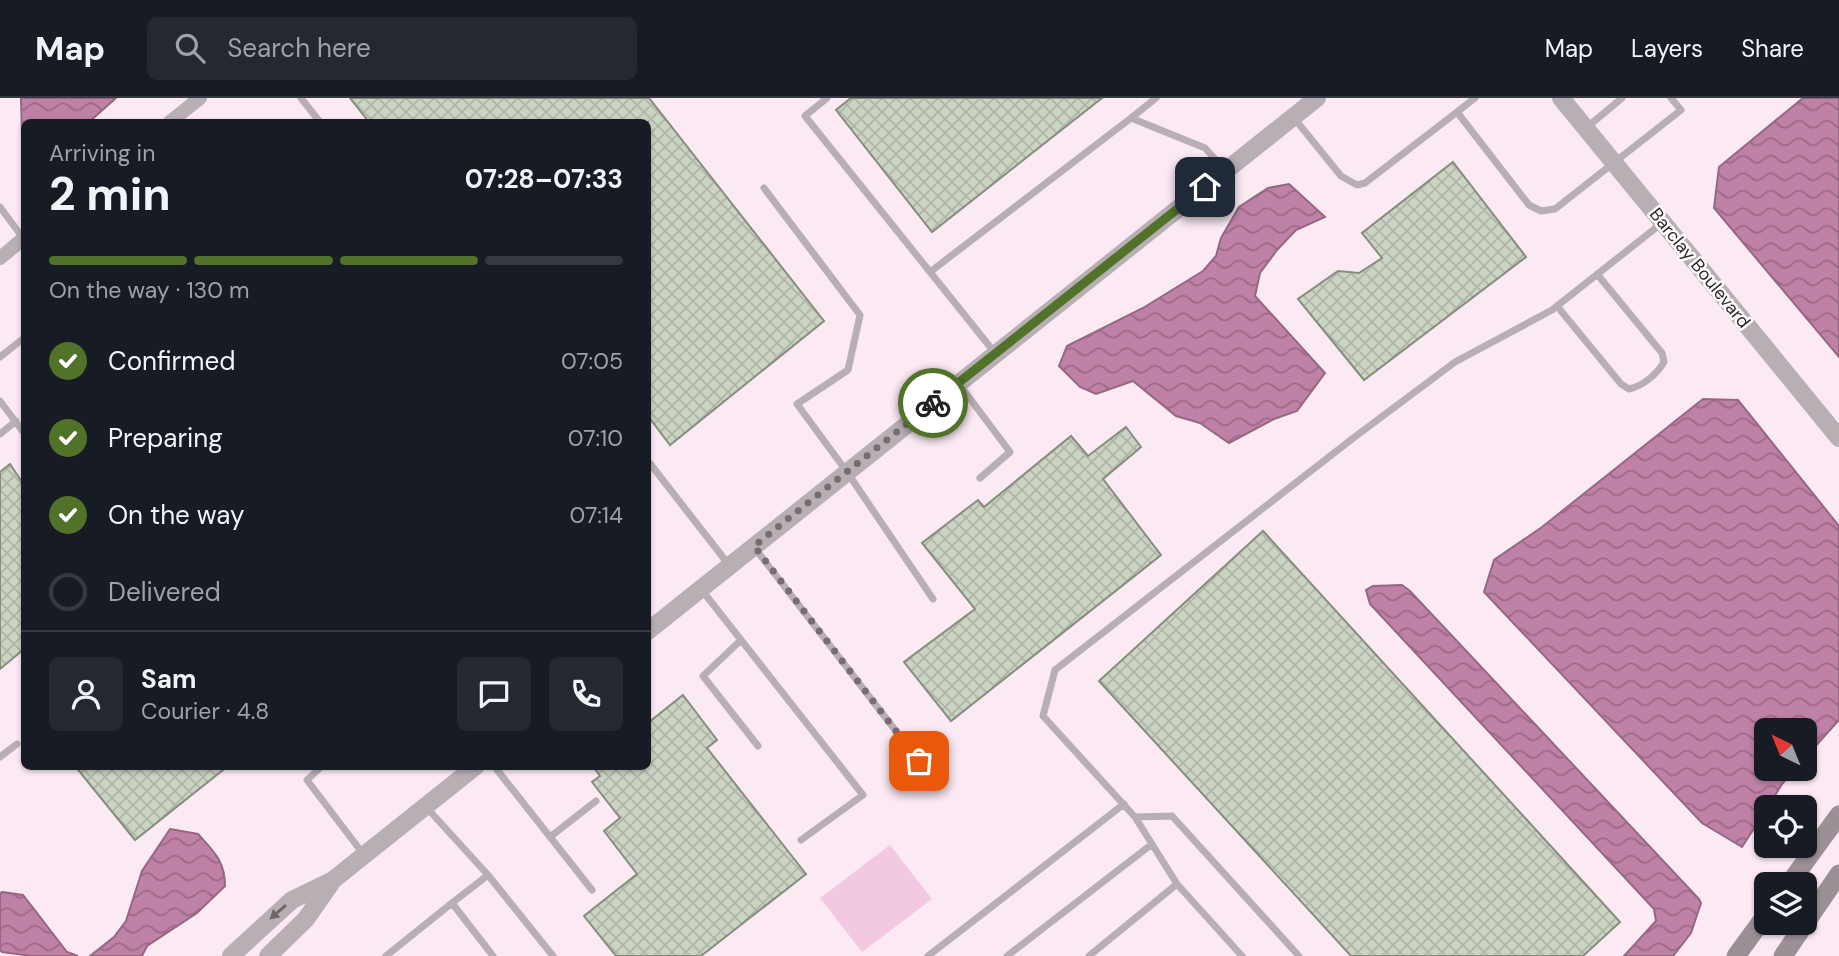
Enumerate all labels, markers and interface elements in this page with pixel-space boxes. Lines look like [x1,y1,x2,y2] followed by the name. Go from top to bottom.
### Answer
[147,17,637,80] search box
[35,27,105,70] text: Map
[171,29,209,67] icon: search
[227,31,371,65] text: Search here
[1545,33,1593,64] text: Map
[1631,33,1703,64] text: Layers
[1741,33,1804,64] text: Share
[49,138,155,168] text: Arriving in
[1175,157,1235,217] pin
[465,162,623,196] text: 07:28–07:33
[49,164,171,224] text: 2 min
[1186,168,1224,206] icon: home
[1644,203,1756,333] street label: Barclay Boulevard
[49,275,250,305] text: On the way · 130 m
[49,342,87,380] icon: check
[108,344,235,378] text: Confirmed
[561,346,623,376] text: 07:05
[898,368,968,438] courier
[914,384,952,422] icon: bike
[49,419,87,457] icon: check
[108,421,223,455] text: Preparing
[568,423,623,453] text: 07:10
[49,496,87,534] icon: check
[108,498,244,532] text: On the way
[570,500,623,530] text: 07:14
[108,575,221,609] text: Delivered
[49,657,123,731] button: person
[457,657,531,731] button: chat
[549,657,623,731] button: phone
[141,662,196,696] text: Sam
[141,696,269,726] text: Courier · 4.8
[1754,718,1816,780] north arrow
[1754,718,1817,935] map controls
[889,731,949,791] pin
[900,742,938,780] icon: bag
[1754,795,1817,858] button: locate
[1754,872,1817,935] button: layers
[269,904,287,920] one-way arrow

